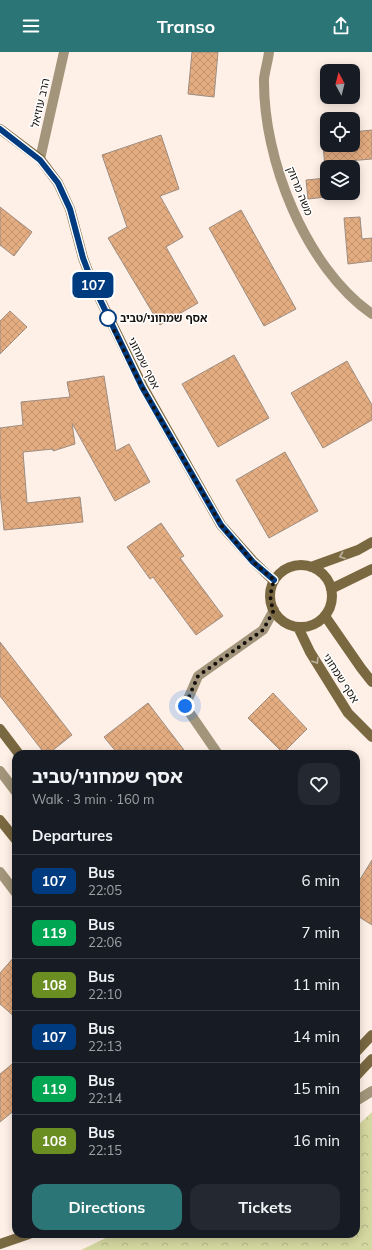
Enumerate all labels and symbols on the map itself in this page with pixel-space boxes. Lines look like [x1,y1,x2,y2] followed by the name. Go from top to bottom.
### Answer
[320,64,360,104] north arrow
[27,77,53,129] street label: הרב עוזיאל
[284,164,316,218] street label: משה מרזוק
[70,272,116,298] line badge: 107
[99,309,117,327] marker: אסף שמחוני/טביב
[120,311,208,325] place label: אסף שמחוני/טביב
[125,335,163,391] street label: אסף שמחוני
[339,551,346,559] one-way arrow
[320,650,362,706] street label: אסף שמחוני
[311,657,319,664] one-way arrow
[175,696,195,716] your location

